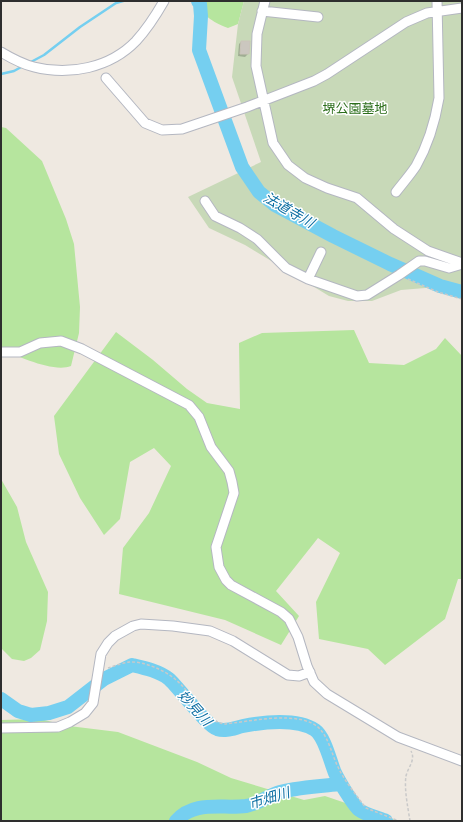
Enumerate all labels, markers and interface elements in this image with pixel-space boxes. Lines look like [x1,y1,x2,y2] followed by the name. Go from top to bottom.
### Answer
[322,100,388,117] park label: 堺公園墓地
[260,188,319,233] water label: 法道寺川
[174,686,217,731] water label: 妙見川
[246,783,294,813] water label: 市畑川

